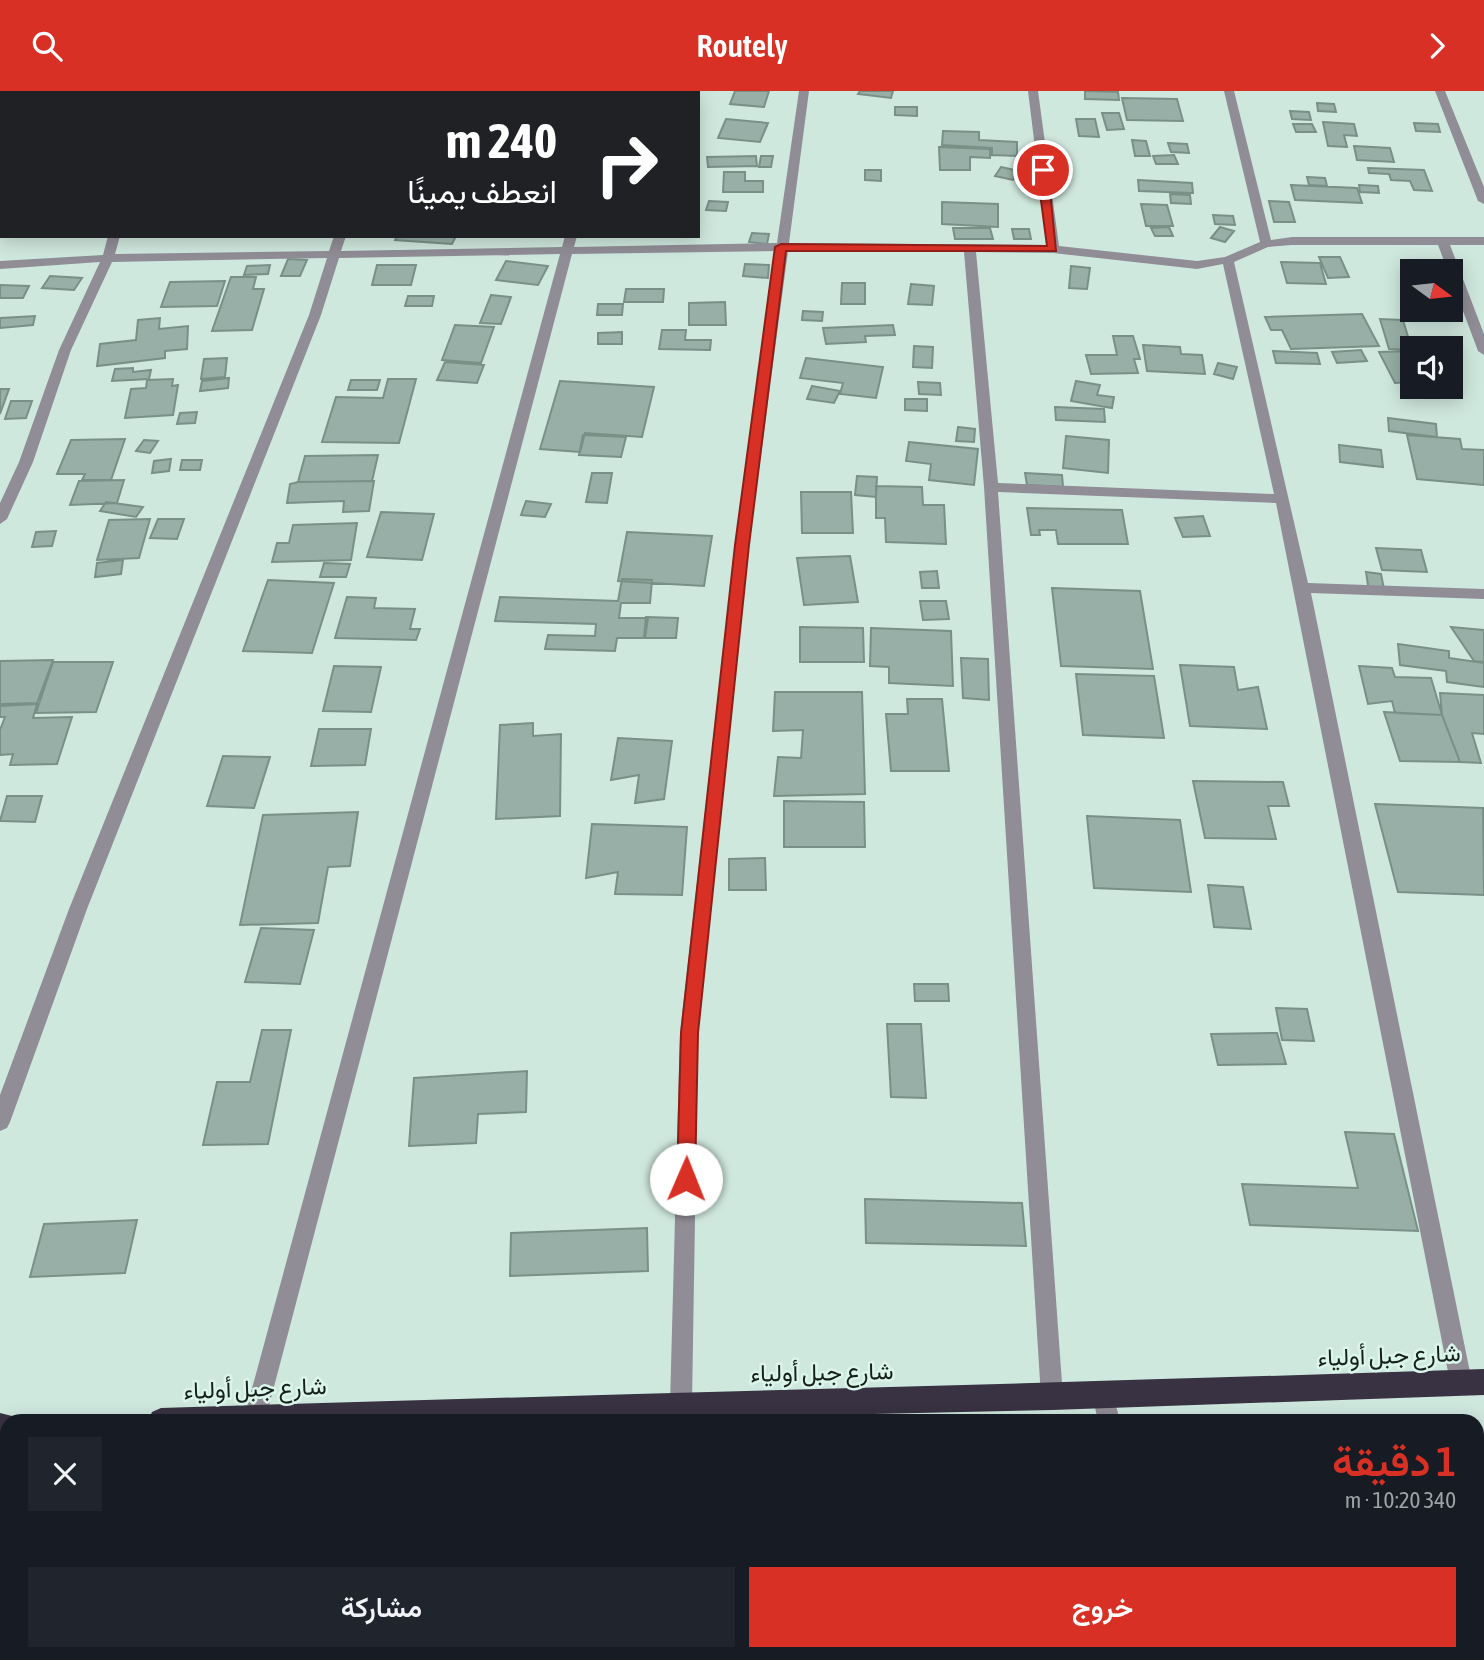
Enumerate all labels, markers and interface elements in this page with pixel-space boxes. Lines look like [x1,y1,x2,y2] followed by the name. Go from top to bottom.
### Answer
[28,27,66,65] icon: search
[696,27,788,64] text: Routely
[1418,27,1456,65] icon: forward
[446,112,557,168] text: 240 m
[581,119,672,210] icon: right
[1013,140,1073,200] pin
[1024,151,1062,189] icon: arrive
[407,173,557,210] text: انعطف يمينًا
[1400,259,1463,322] north arrow
[1400,259,1463,399] map controls
[1400,336,1463,399] button: sound
[649,1142,723,1216] position arrow
[1317,1339,1461,1374] street label: شارع جبل أولياء
[750,1357,894,1390] street label: شارع جبل أولياء
[183,1372,327,1407] street label: شارع جبل أولياء
[28,1437,102,1511] button: close
[1332,1437,1456,1485] text: 1 دقيقة
[1345,1487,1456,1513] text: 340 m · 10:20
[28,1567,735,1647] button: مشاركة
[749,1567,1456,1647] button: خروج

